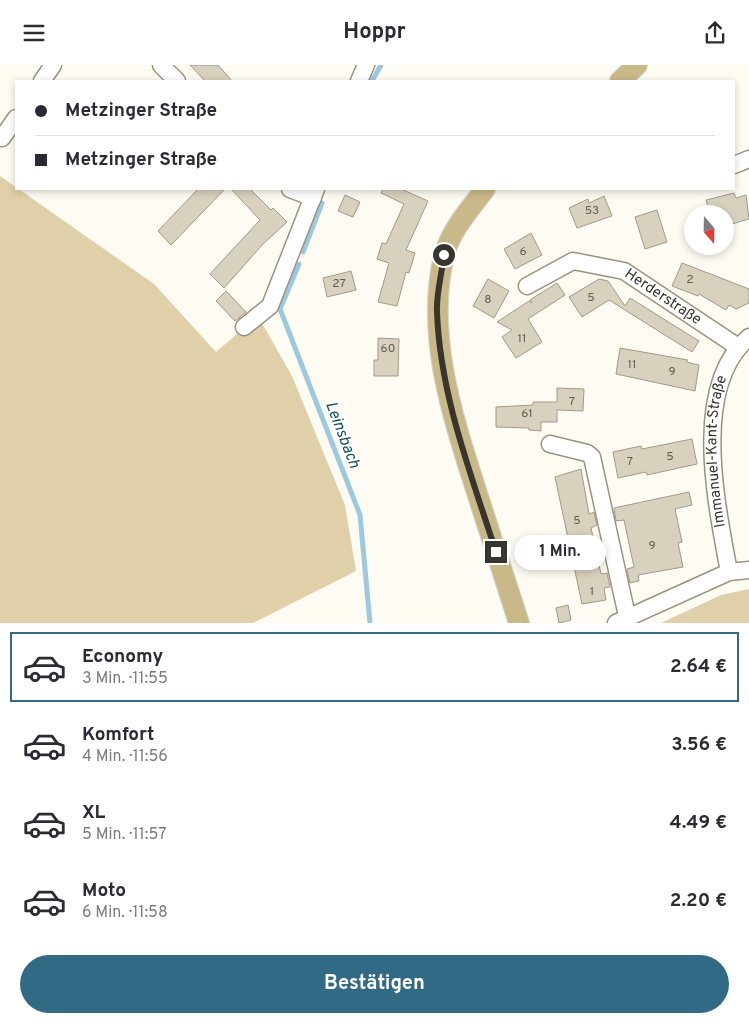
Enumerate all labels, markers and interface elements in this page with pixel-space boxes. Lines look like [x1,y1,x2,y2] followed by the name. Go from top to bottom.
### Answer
[20,19,48,47] icon: menu
[343,19,406,46] text: Hoppr
[701,19,729,47] icon: share
[65,99,217,123] text: Metzinger Straße
[65,148,217,172] text: Metzinger Straße
[585,203,599,219] house number: 53
[684,205,734,255] north arrow
[684,205,734,255] map controls
[433,244,455,266] route start
[519,244,527,260] house number: 6
[621,264,705,329] street label: Herderstraße
[686,272,694,288] house number: 2
[332,276,346,292] house number: 27
[587,290,595,306] house number: 5
[484,292,492,308] house number: 8
[518,331,526,347] house number: 11
[381,341,395,357] house number: 60
[628,357,636,373] house number: 11
[668,364,676,380] house number: 9
[703,373,731,529] street label: Immanuel-Kant-Straße
[569,394,575,410] house number: 7
[320,399,364,472] water label: Leinsbach
[521,406,533,422] house number: 61
[666,449,674,465] house number: 5
[627,454,633,470] house number: 7
[573,513,581,529] house number: 5
[514,535,606,569] callout: 1 Min.
[648,538,656,554] house number: 9
[485,541,507,563] route end
[539,542,581,562] text: 1 Min.
[590,584,594,600] house number: 1
[22,645,67,690] icon: car
[82,645,163,669] text: Economy
[670,655,727,679] text: 2.64 €
[82,669,168,689] text: 3 Min. · 11:55
[22,723,67,768] icon: car
[82,723,154,747] text: Komfort
[671,733,727,757] text: 3.56 €
[82,747,168,767] text: 4 Min. · 11:56
[22,801,67,846] icon: car
[82,801,105,825] text: XL
[669,811,727,835] text: 4.49 €
[82,825,167,845] text: 5 Min. · 11:57
[22,879,67,924] icon: car
[82,879,126,903] text: Moto
[670,889,727,913] text: 2.20 €
[82,903,168,923] text: 6 Min. · 11:58
[20,955,729,1013] button: Bestätigen

